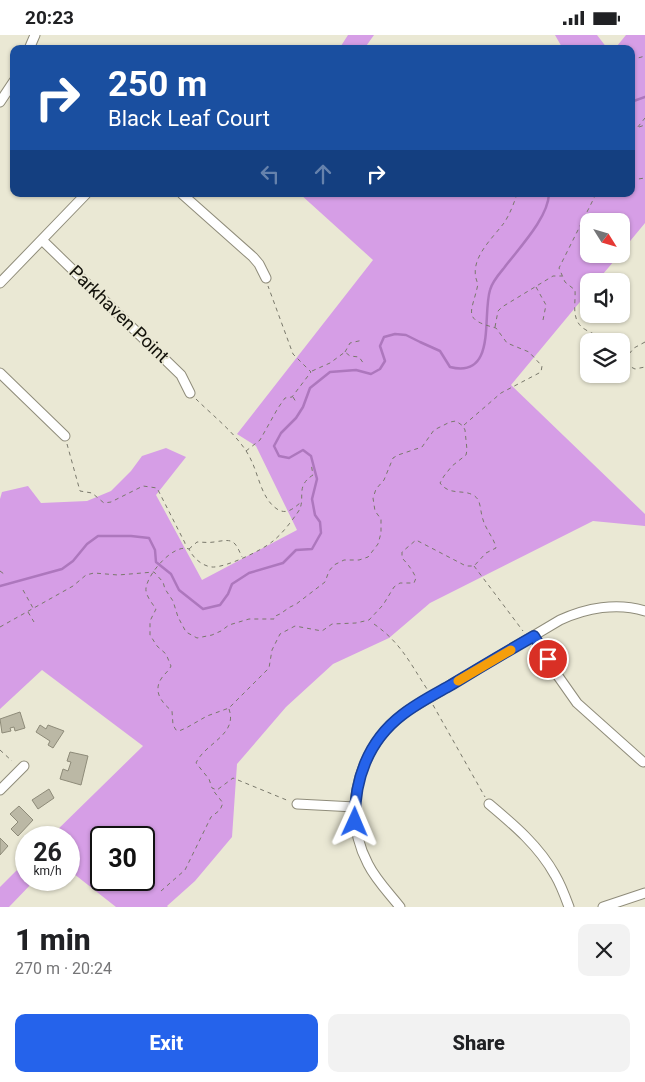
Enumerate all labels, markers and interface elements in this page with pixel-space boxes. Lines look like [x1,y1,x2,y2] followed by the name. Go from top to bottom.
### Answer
[25,6,74,29] text: 20:23
[108,64,207,105] text: 250 m
[25,65,90,130] icon: right
[108,106,270,131] text: Black Leaf Court
[256,160,284,188] icon: left
[309,160,337,188] icon: ahead
[362,160,390,188] icon: right
[580,213,630,263] north arrow
[580,213,630,383] map controls
[65,261,174,366] street label: Parkhaven Point
[580,273,630,323] button: sound
[580,333,630,383] button: layers
[527,638,569,680] pin
[534,645,562,673] icon: arrive
[328,795,380,847] position arrow
[90,826,155,891] speed limit sign: 30
[33,838,62,867] text: 26
[33,864,62,878] text: km/h
[15,922,91,957] text: 1 min
[578,924,630,976] button: close
[15,959,112,978] text: 270 m · 20:24
[15,1014,318,1072] button: Exit
[328,1014,630,1072] button: Share

